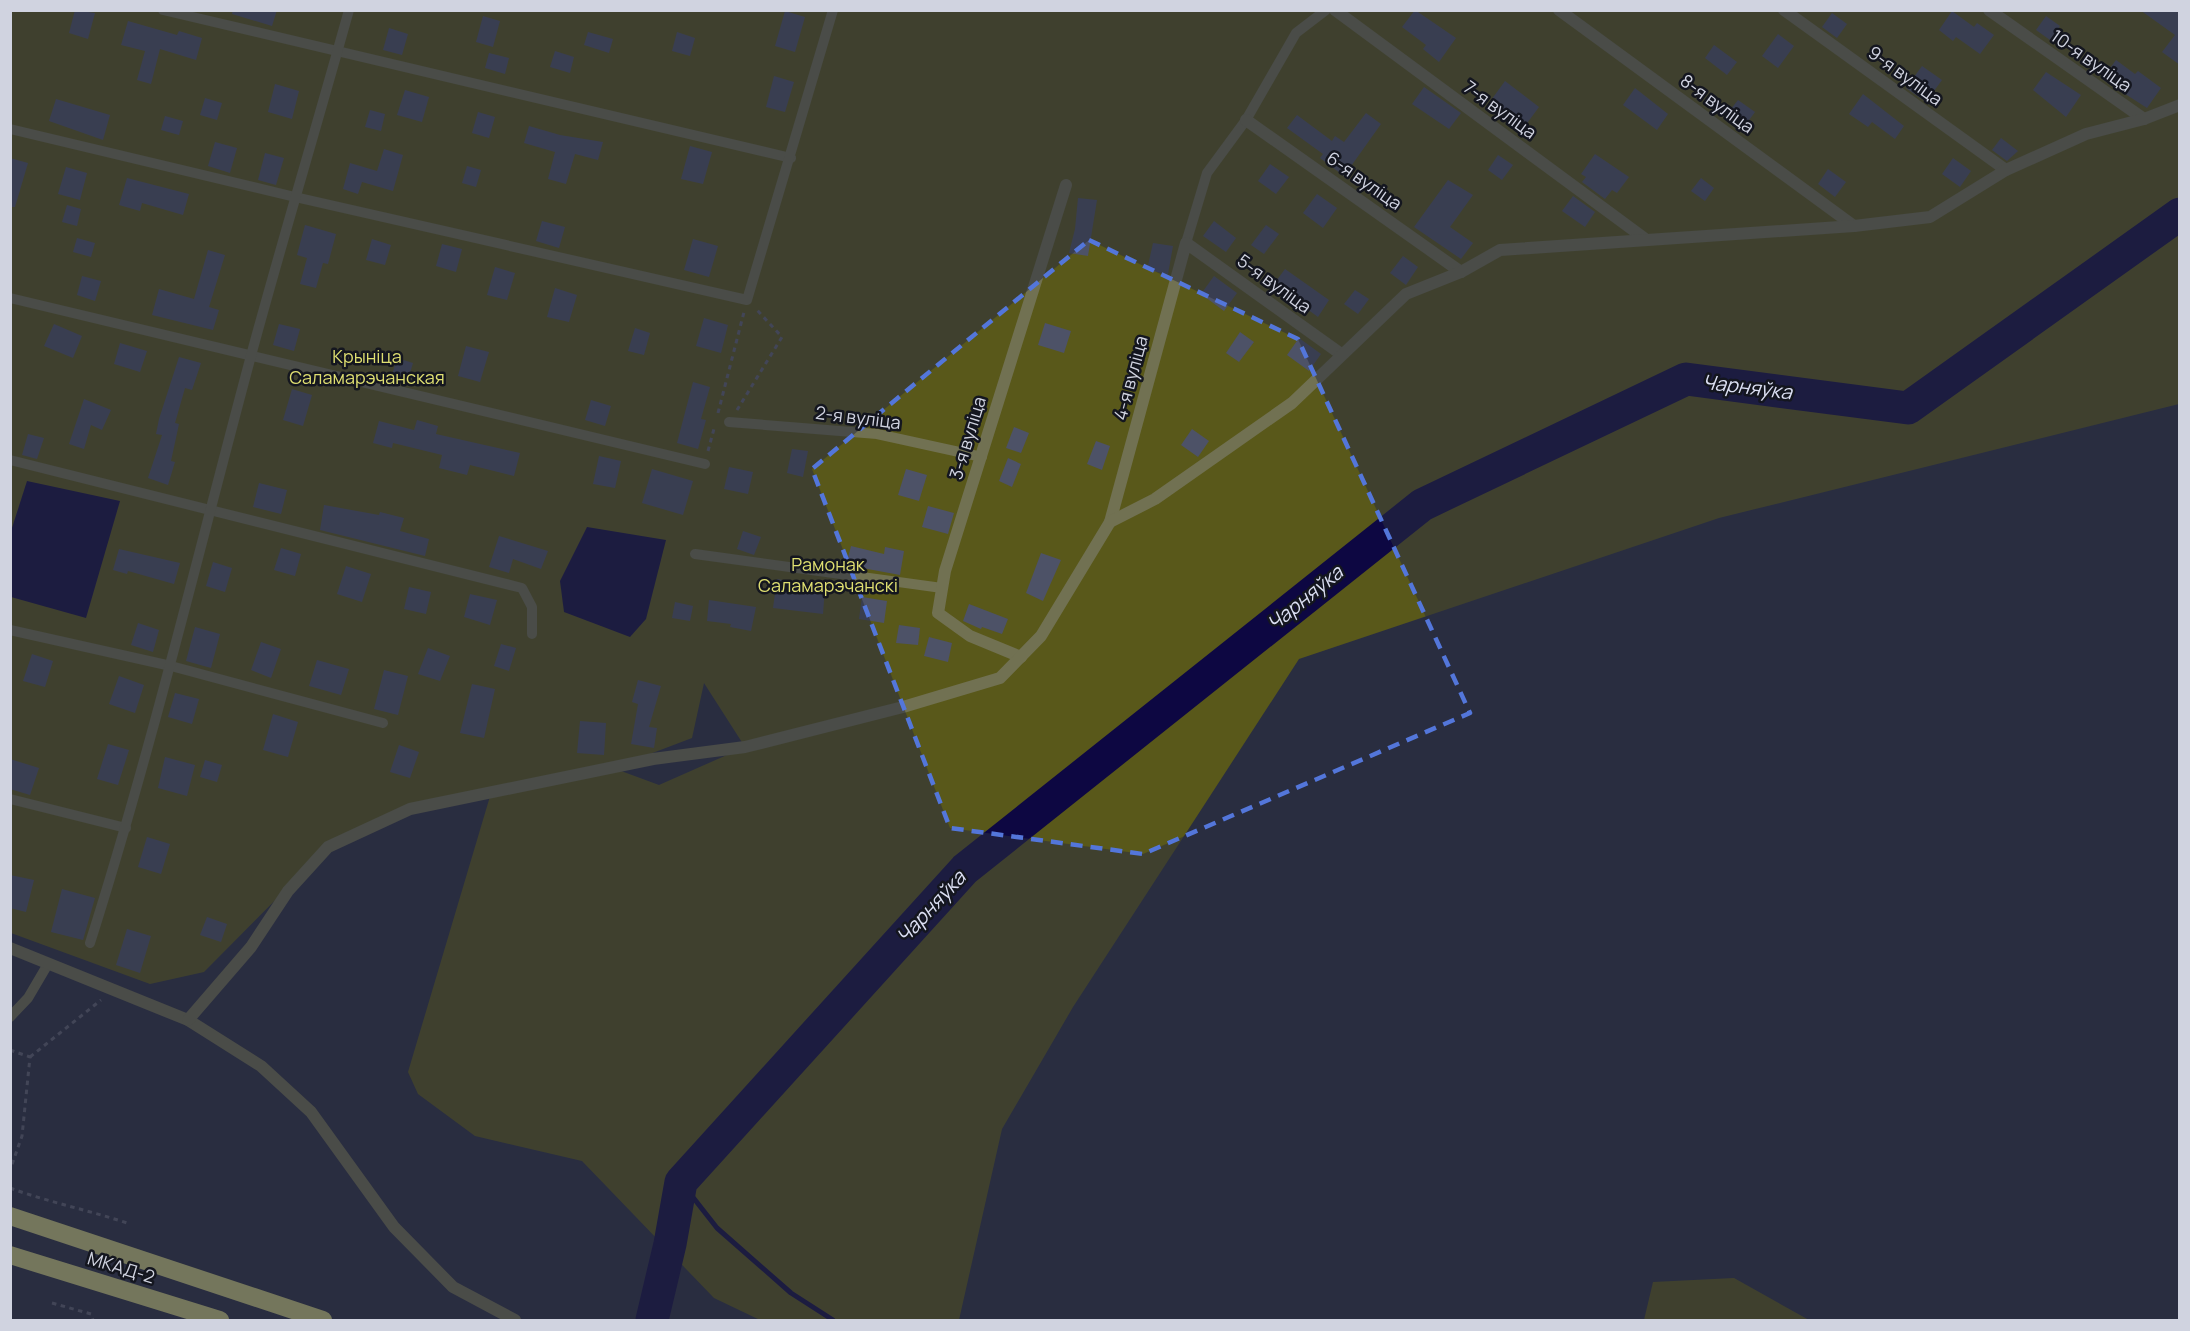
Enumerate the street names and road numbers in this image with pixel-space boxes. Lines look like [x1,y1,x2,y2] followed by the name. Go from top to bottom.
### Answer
[2046,24,2137,97] street label: 10-я вуліца
[1863,40,1948,110] street label: 9-я вуліца
[1676,68,1759,138] street label: 8-я вуліца
[1459,75,1542,144] street label: 7-я вуліца
[1322,145,1407,215] street label: 6-я вуліца
[1233,248,1316,318] street label: 5-я вуліца
[1107,333,1153,422] street label: 4-я вуліца
[943,393,991,482] street label: 3-я вуліца
[814,400,902,434] street label: 2-я вуліца
[85,1245,158,1289] street label: МКАД-2

